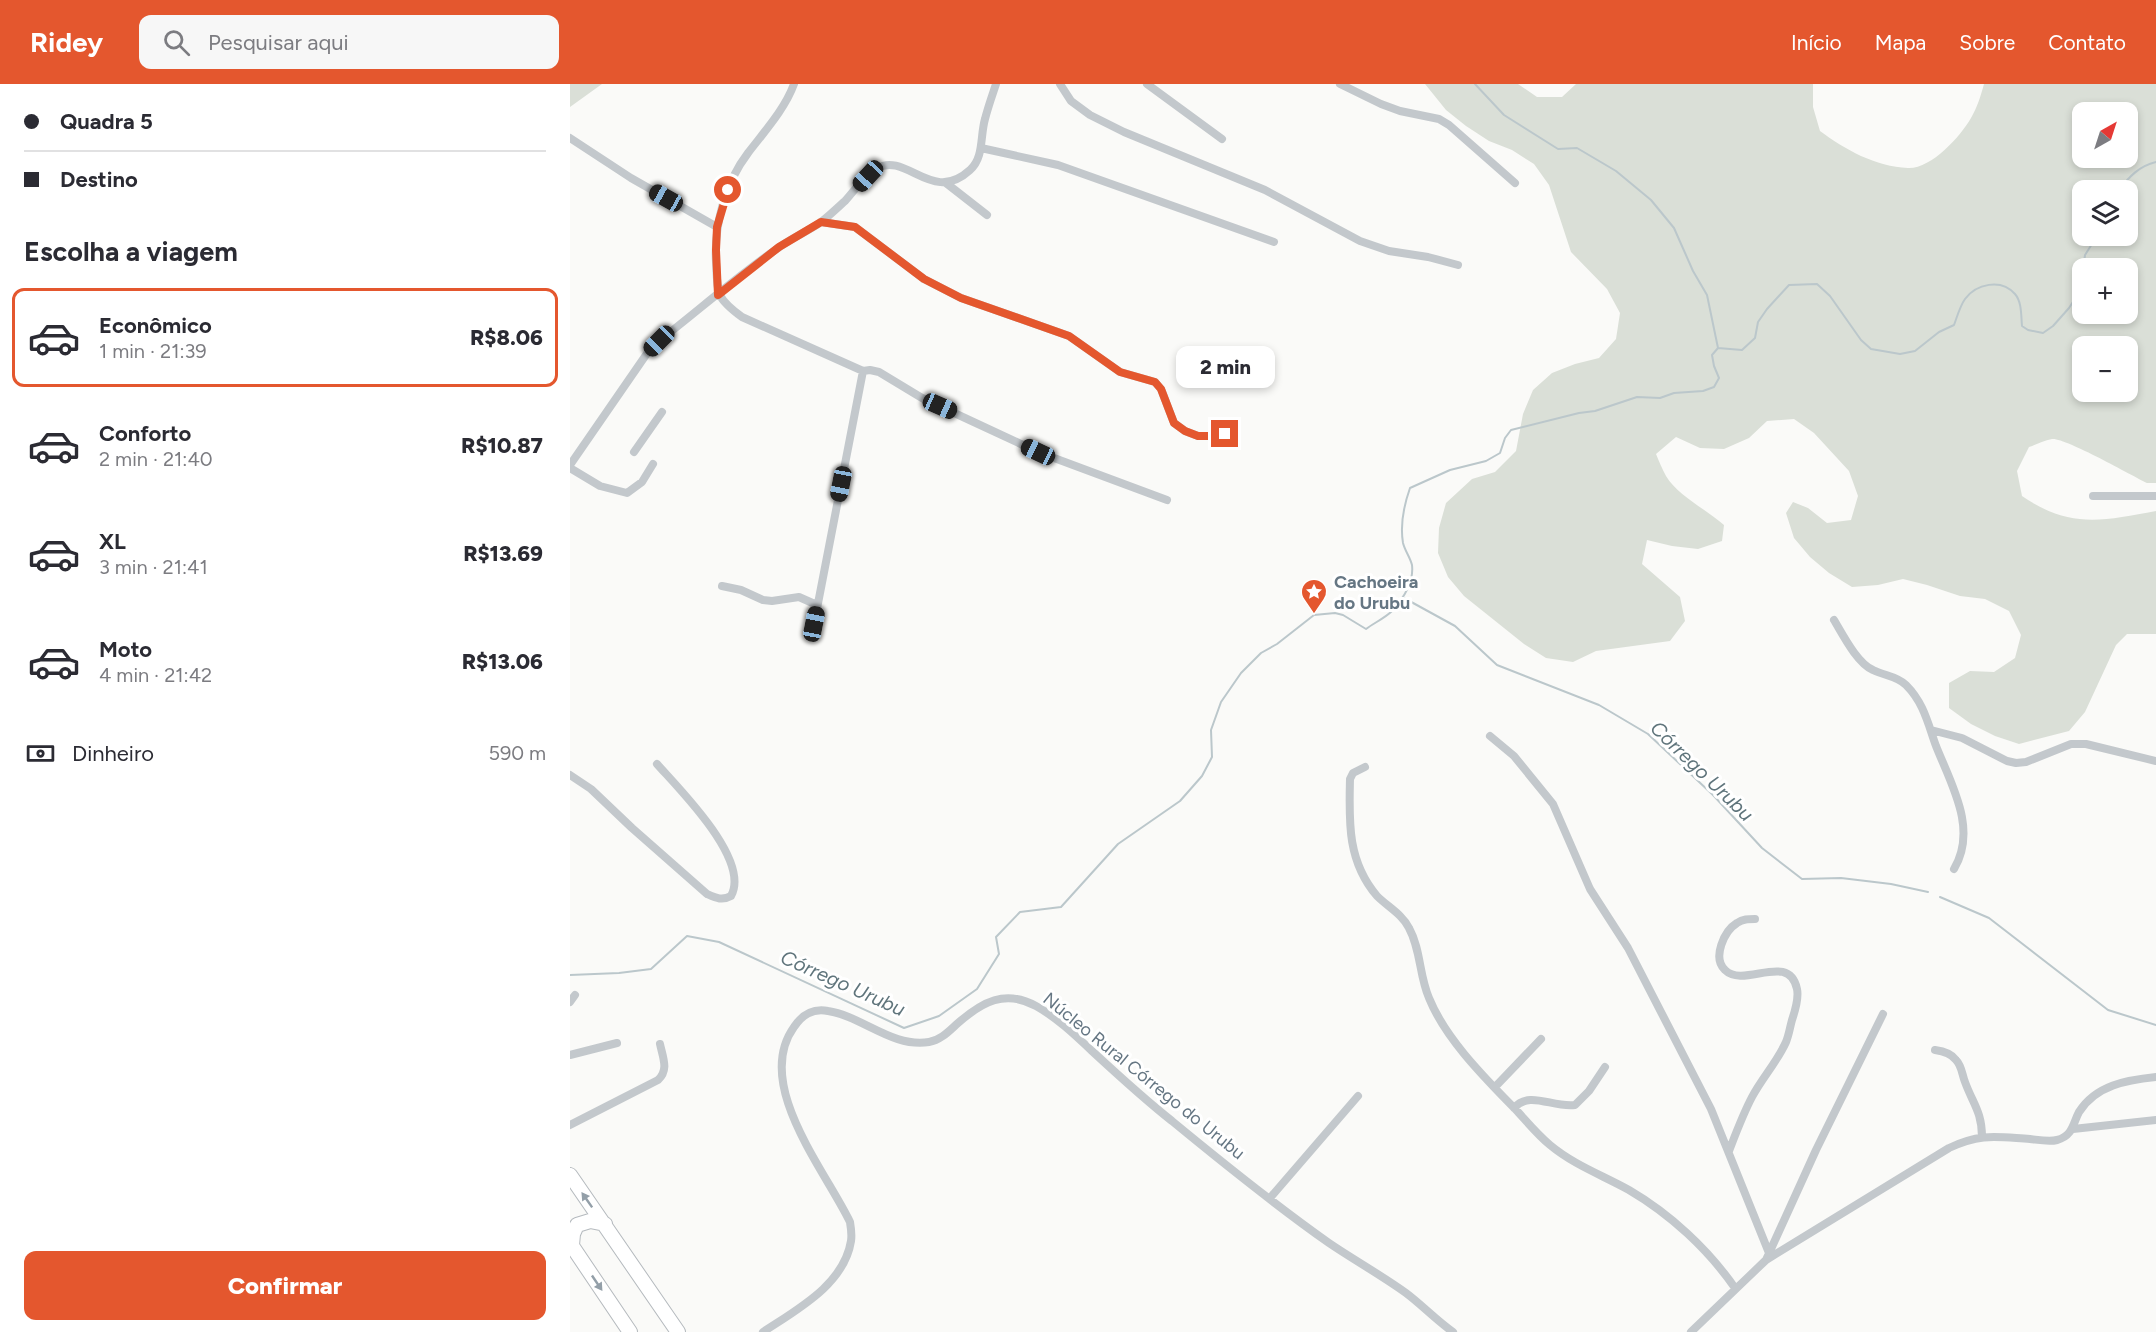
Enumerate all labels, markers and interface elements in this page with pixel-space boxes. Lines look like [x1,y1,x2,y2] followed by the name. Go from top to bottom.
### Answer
[139,15,559,69] search box
[30,25,103,59] text: Ridey
[160,26,193,59] icon: search
[208,29,349,56] text: Pesquisar aqui
[1791,30,1842,55] text: Início
[1875,30,1926,55] text: Mapa
[1959,30,2015,55] text: Sobre
[2048,30,2126,55] text: Contato
[2072,102,2138,168] north arrow
[2072,102,2138,402] map controls
[60,108,153,135] text: Quadra 5
[849,157,887,195] car
[60,166,138,193] text: Destino
[714,176,741,203] route start
[2072,180,2138,246] button: layers
[646,181,686,215] car
[24,235,238,268] text: Escolha a viagem
[2072,258,2138,324] button: +
[27,311,81,365] icon: car
[99,312,212,339] text: Econômico
[640,322,678,360] car
[470,324,543,351] text: R$8.06
[2072,336,2138,402] button: −
[99,339,207,363] text: 1 min · 21:39
[1176,347,1274,389] callout: 2 min
[1200,355,1251,379] text: 2 min
[920,390,960,422] car
[27,419,81,473] icon: car
[99,420,191,447] text: Conforto
[1211,420,1238,447] route end
[461,432,543,459] text: R$10.87
[1018,436,1058,468] car
[99,447,213,471] text: 2 min · 21:40
[829,465,853,503] car
[27,527,81,581] icon: car
[99,528,126,555] text: XL
[463,540,543,567] text: R$13.69
[99,555,208,579] text: 3 min · 21:41
[1334,571,1418,614] place label: Cachoeira do Urubu
[1299,577,1329,615] place icon: Cachoeira do Urubu
[802,605,826,643] car
[27,635,81,689] icon: car
[99,636,152,663] text: Moto
[462,648,543,675] text: R$13.06
[99,663,212,687] text: 4 min · 21:42
[1646,716,1758,826] water label: Córrego Urubu
[24,737,57,770] icon: cash
[72,740,154,767] text: Dinheiro
[488,741,546,765] text: 590 m
[777,945,909,1021] water label: Córrego Urubu
[1039,988,1249,1164] street label: Núcleo Rural Córrego do Urubu
[581,1192,593,1208] one-way arrow
[24,1251,546,1320] button: Confirmar
[591,1275,602,1291] one-way arrow

